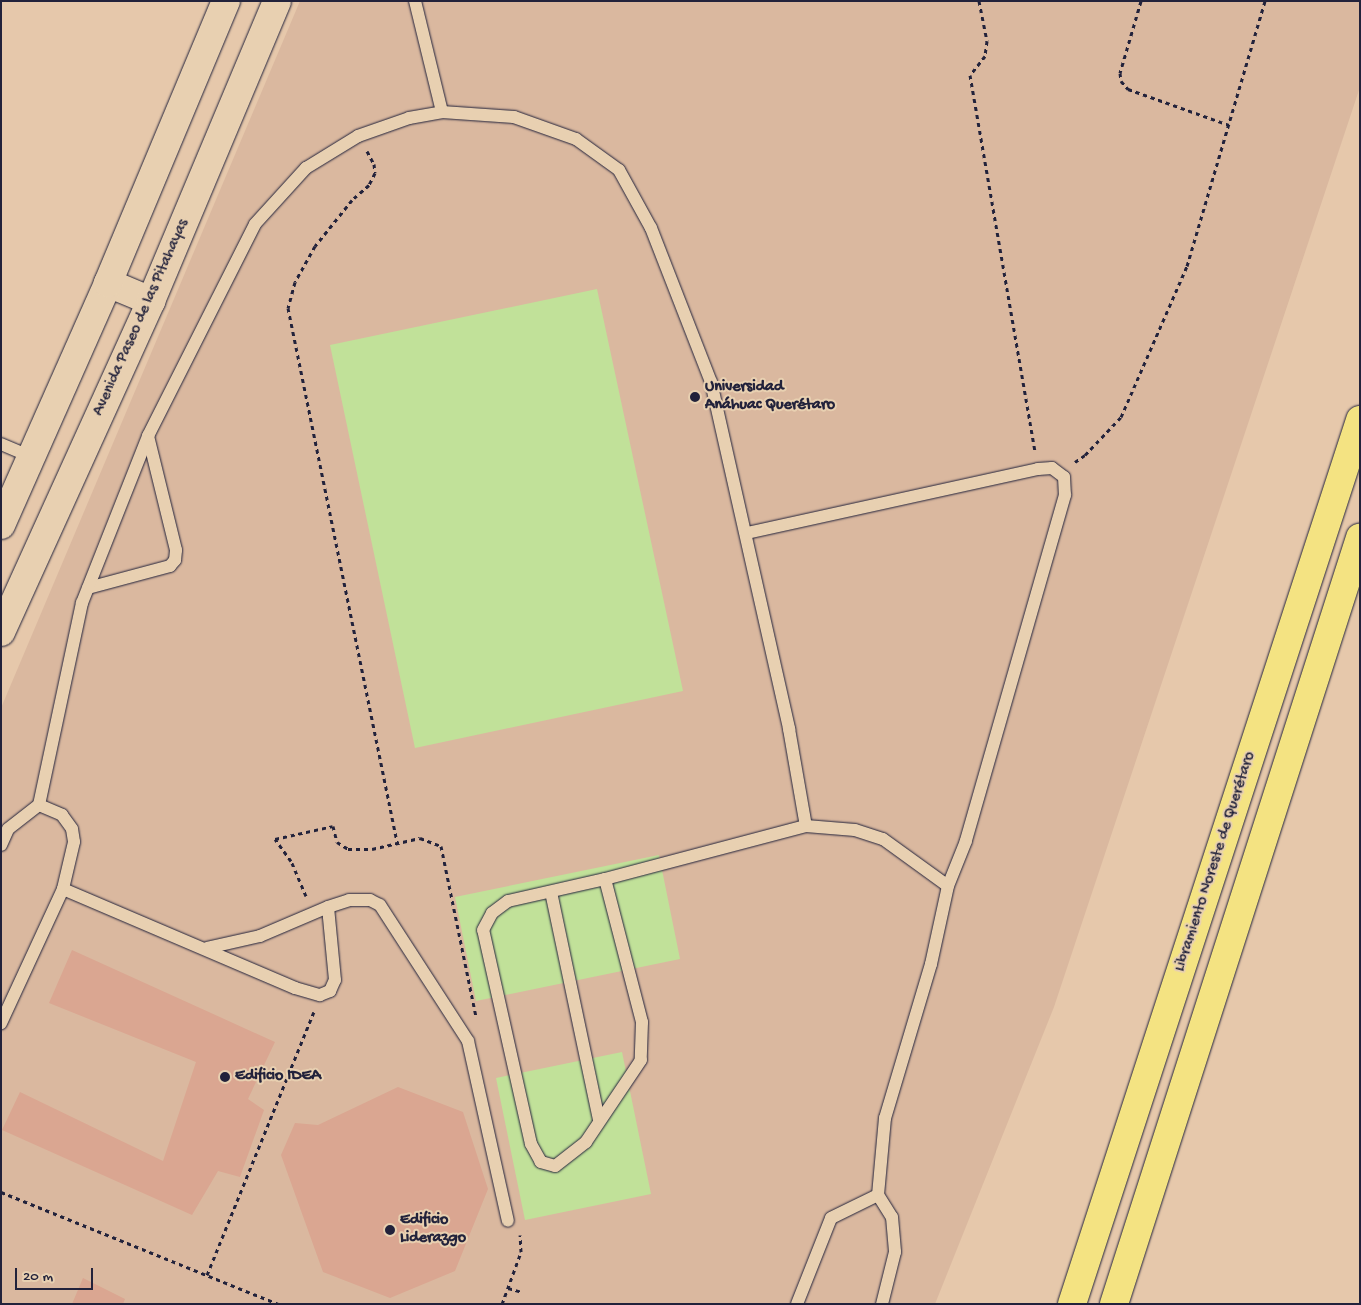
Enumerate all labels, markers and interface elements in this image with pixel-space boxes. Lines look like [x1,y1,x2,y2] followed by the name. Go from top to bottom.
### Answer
[90,217,194,419] street label: Avenida Paseo de las Pitahayas
[705,378,835,416] place label: Universidad Anáhuac Querétaro
[689,391,701,403] marker: Universidad Anáhuac Querétaro
[1171,750,1261,974] street label: Libramiento Noreste de Querétaro
[235,1067,321,1087] place label: Edificio IDEA
[219,1071,231,1083] marker: Edificio IDEA
[400,1211,466,1249] place label: Edificio Liderazgo
[384,1224,396,1236] marker: Edificio Liderazgo
[18,1258,95,1290] scale bar
[23,1268,53,1286] text: 20 m

